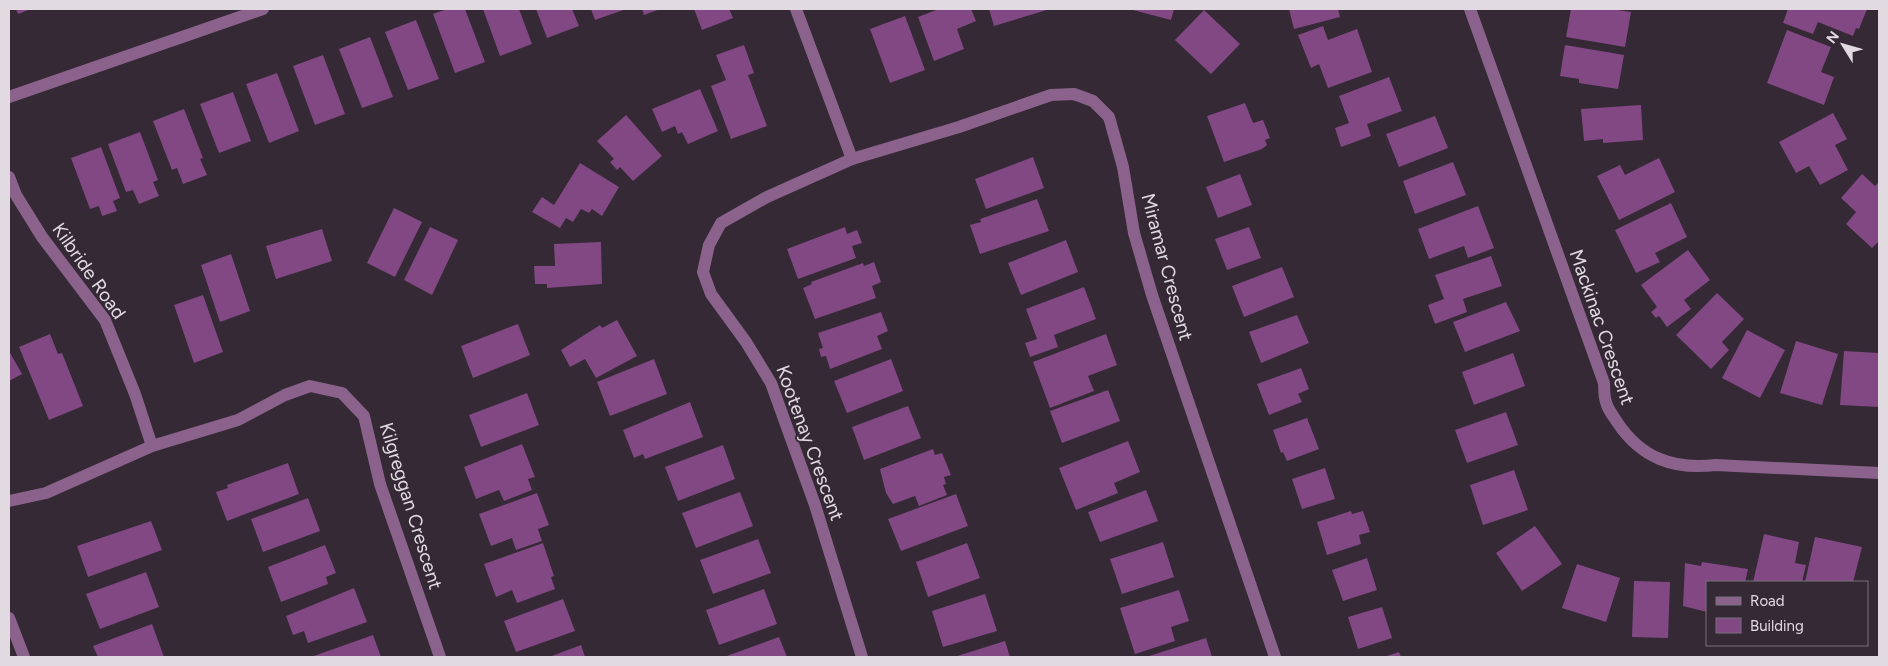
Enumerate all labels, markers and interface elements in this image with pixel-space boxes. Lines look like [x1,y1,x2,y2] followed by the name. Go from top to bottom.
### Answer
[1818,20,1868,70] north arrow
[1823,28,1843,47] text: N
[1136,191,1198,343] street label: Miramar Crescent
[47,218,131,324] street label: Kilbride Road
[1565,246,1639,408] street label: Mackinac Crescent
[771,362,849,524] street label: Kootenay Crescent
[375,420,447,592] street label: Kilgreggan Crescent
[1706,581,1868,646] legend
[1750,592,1785,610] text: Road
[1750,617,1804,635] text: Building

